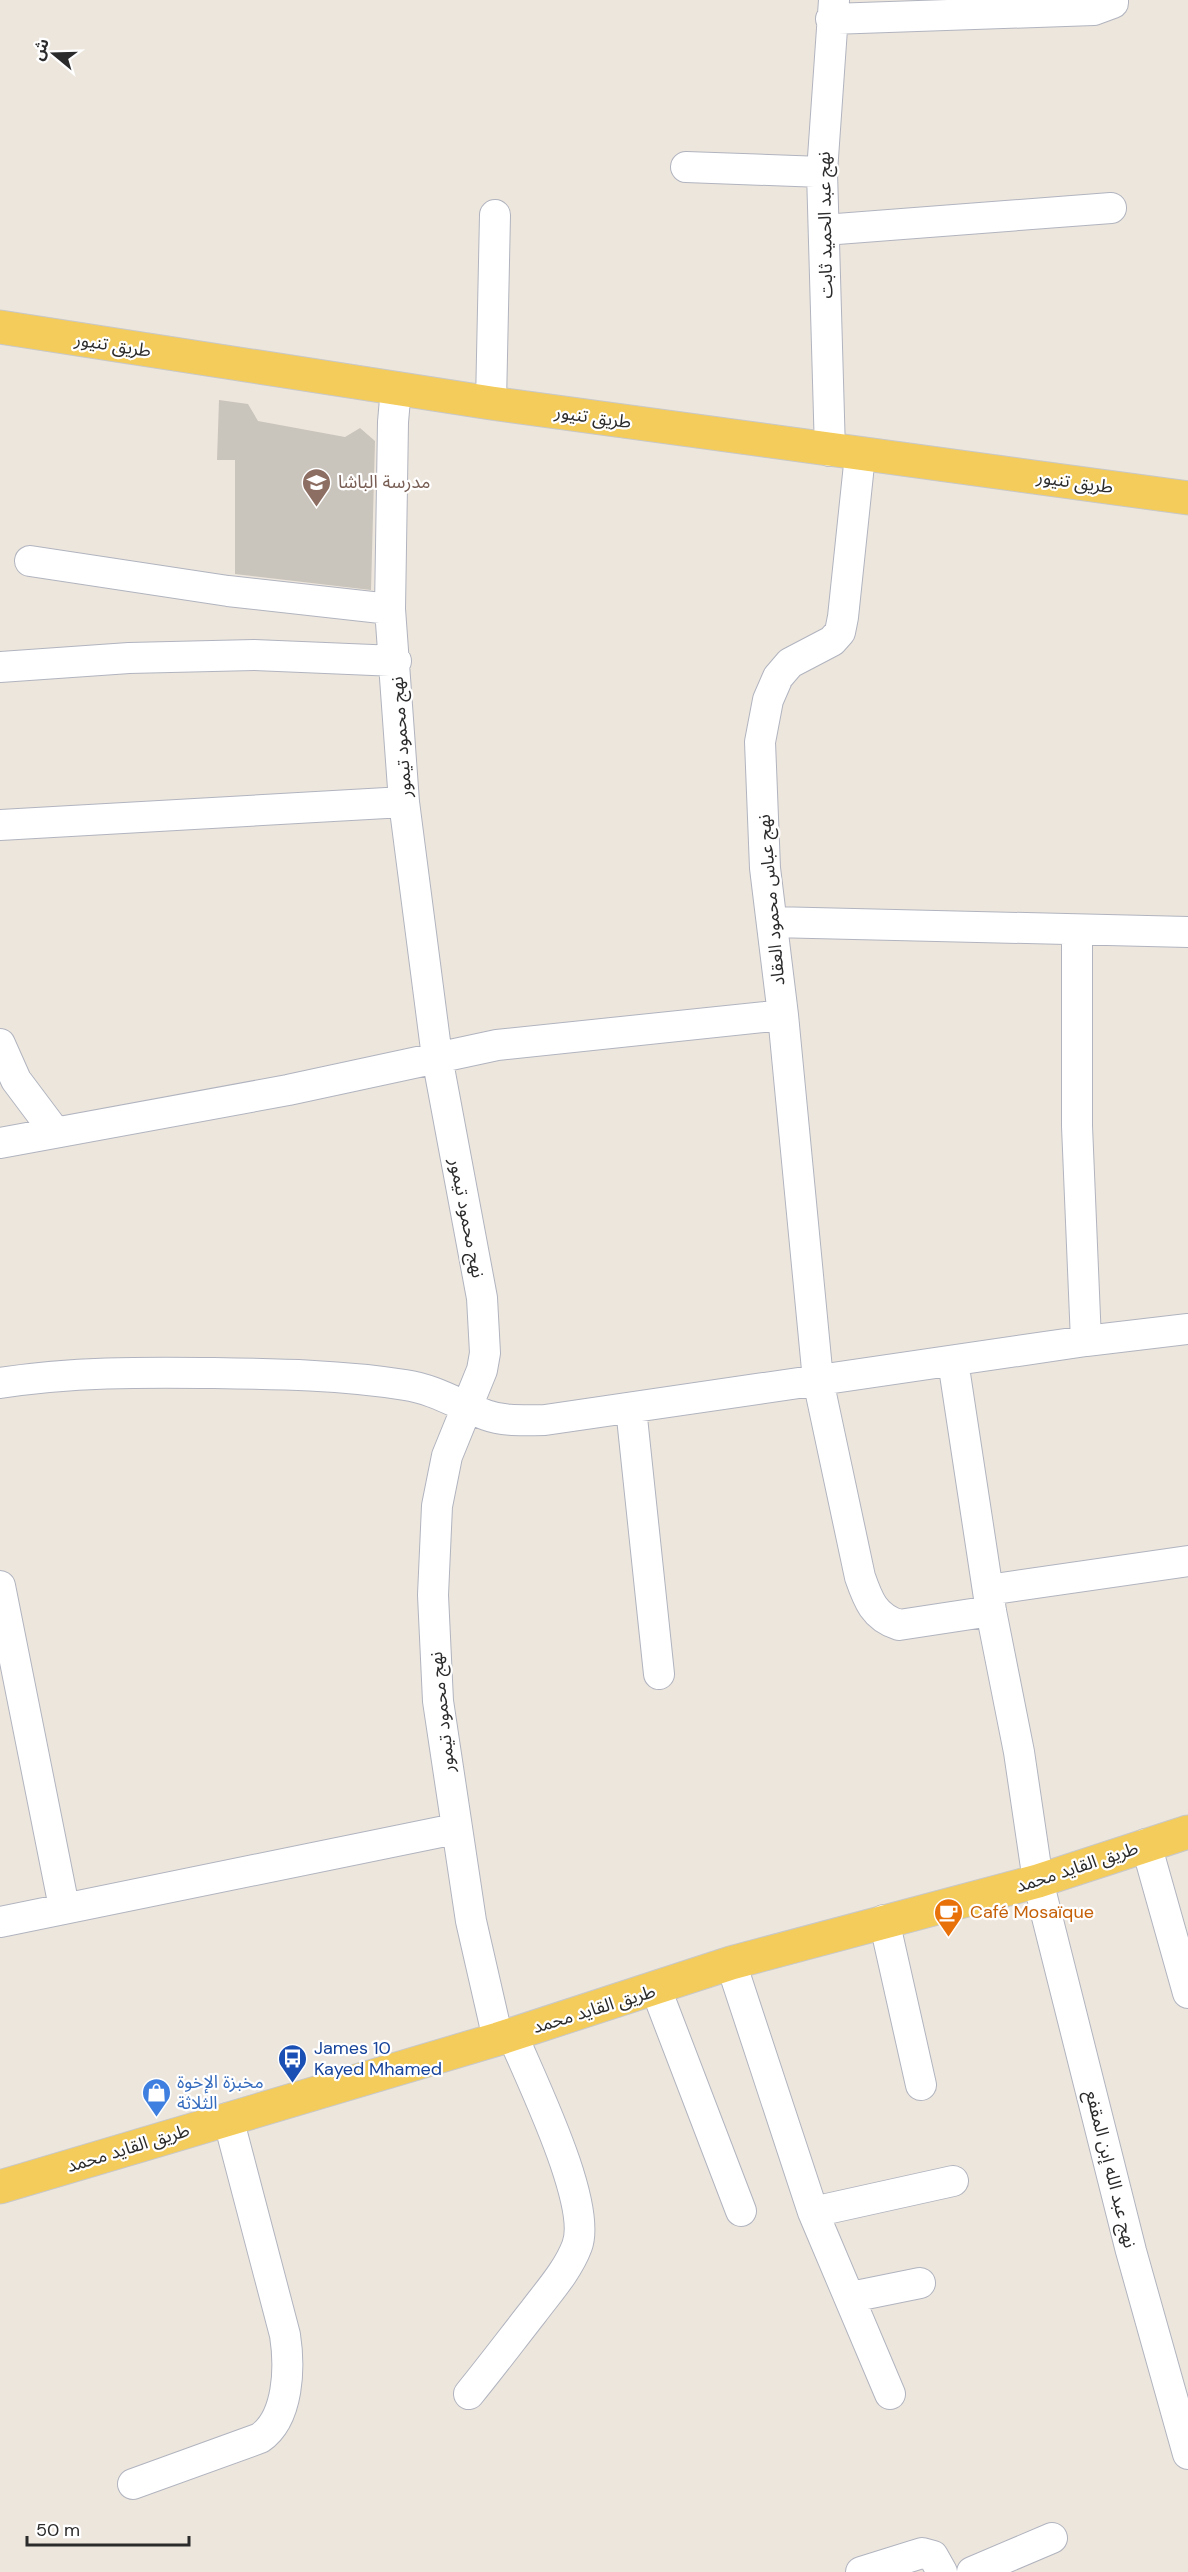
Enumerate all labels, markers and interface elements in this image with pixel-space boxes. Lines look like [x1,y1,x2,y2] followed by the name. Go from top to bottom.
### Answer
[24,24,84,84] north arrow
[27,35,54,63] text: ش
[812,151,839,299] street label: نهج عبد الحميد ثابت
[72,327,153,363] street label: طريق تنيور
[552,400,633,434] street label: طريق تنيور
[1034,465,1115,499] street label: طريق تنيور
[301,466,333,508] school or university icon: مدرسة الباشا
[338,470,430,494] place label: مدرسة الباشا
[385,676,418,799] street label: نهج محمود تيمور
[752,813,791,987] street label: نهج عباس محمود العقاد
[442,1155,490,1280] street label: نهج محمود تيمور
[424,1650,461,1775] street label: نهج محمود تيمور
[1013,1836,1141,1898] street label: طريق القايد محمد
[933,1896,965,1938] cafe icon: Café Mosaïque
[970,1900,1094,1924] place label: Café Mosaïque
[530,1979,658,2039] street label: طريق القايد محمد
[314,2036,442,2081] place label: James 10 Kayed Mhamed
[277,2042,309,2084] bus stop icon: James 10 Kayed Mhamed
[177,2070,264,2115] place label: مخبزة الإخوة الثلاثة
[140,2076,172,2118] shop icon: مخبزة الإخوة الثلاثة
[1078,2088,1142,2251] street label: نهج عبد الله إبن المقفع
[64,2118,192,2178] street label: طريق القايد محمد
[27,2509,189,2547] scale bar
[36,2518,80,2542] text: 50 m

